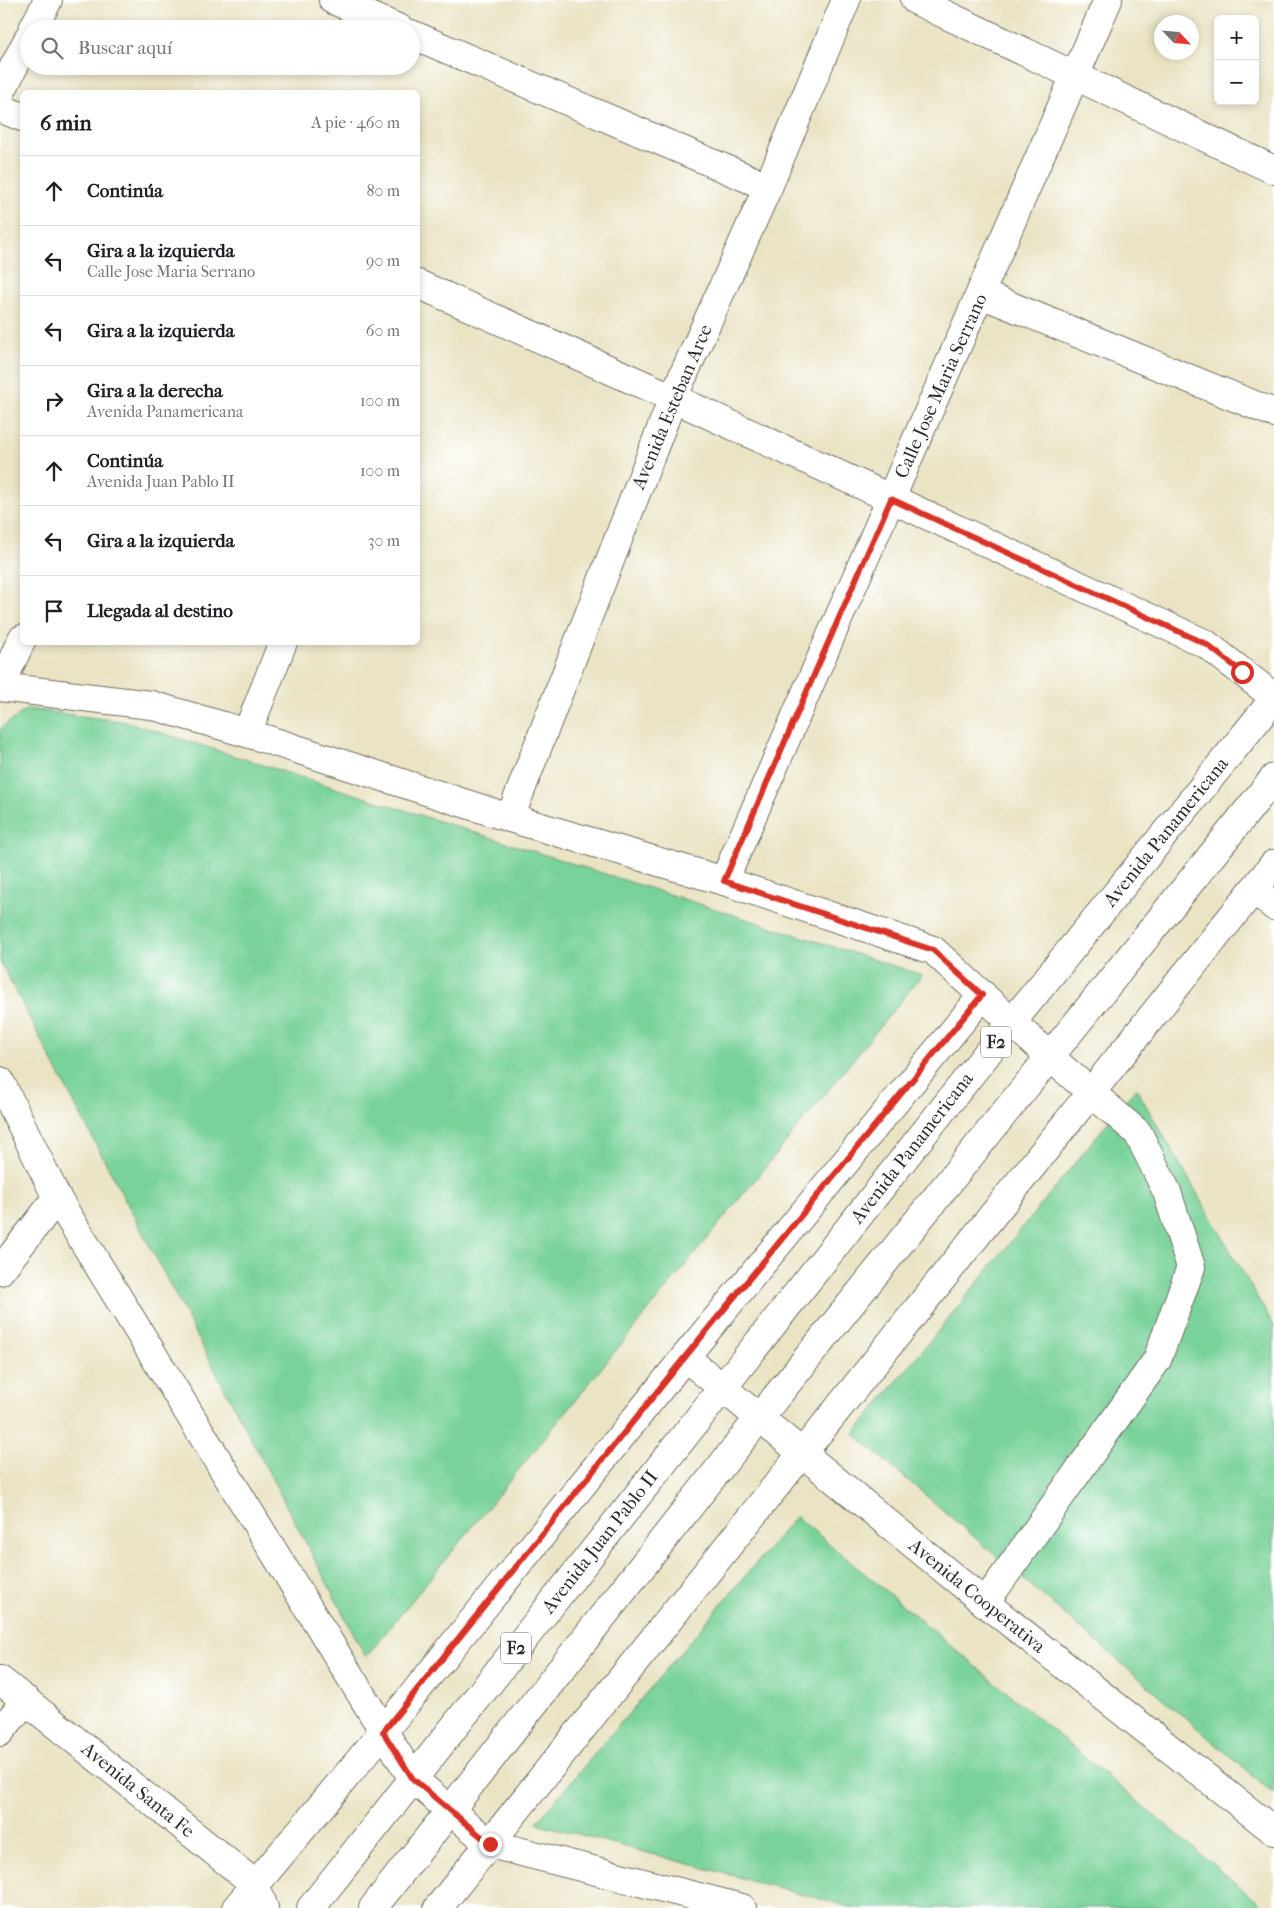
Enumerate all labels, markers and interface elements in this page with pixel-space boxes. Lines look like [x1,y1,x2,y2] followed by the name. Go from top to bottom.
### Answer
[1154,15,1199,60] north arrow
[1214,15,1259,105] map controls
[1214,15,1259,60] button: +
[20,20,420,75] search box
[38,34,66,62] icon: search
[78,37,172,59] text: Buscar aquí
[1214,60,1259,105] button: −
[40,111,92,135] text: 6 min
[311,113,400,132] text: A pie · 460 m
[40,177,68,205] icon: ahead
[87,180,163,202] text: Continúa
[366,181,400,200] text: 80 m
[87,240,234,262] text: Gira a la izquierda
[40,247,68,275] icon: left
[366,251,400,270] text: 90 m
[87,262,255,281] text: Calle Jose Maria Serrano
[890,290,992,482] street label: Calle Jose Maria Serrano
[40,317,68,345] icon: left
[87,320,234,342] text: Gira a la izquierda
[366,321,400,340] text: 60 m
[627,321,717,494] street label: Avenida Esteban Arce
[87,380,223,402] text: Gira a la derecha
[40,387,68,415] icon: right
[360,391,400,410] text: 100 m
[87,402,243,421] text: Avenida Panamericana
[87,450,163,472] text: Continúa
[40,457,68,485] icon: ahead
[360,461,400,480] text: 100 m
[87,472,234,491] text: Avenida Juan Pablo II
[40,527,68,555] icon: left
[87,530,234,552] text: Gira a la izquierda
[368,531,400,550] text: 30 m
[40,597,68,625] icon: arrive
[87,600,233,622] text: Llegada al destino
[1231,661,1254,684] route start
[1098,753,1233,912] street label: Avenida Panamericana
[981,1026,1011,1058] road number: F2
[846,1068,978,1229] street label: Avenida Panamericana
[537,1466,663,1619] street label: Avenida Juan Pablo II
[904,1534,1050,1658] street label: Avenida Cooperativa
[501,1632,531,1664] road number: F2
[76,1737,199,1842] street label: Avenida Santa Fe
[479,1833,502,1856] route end

